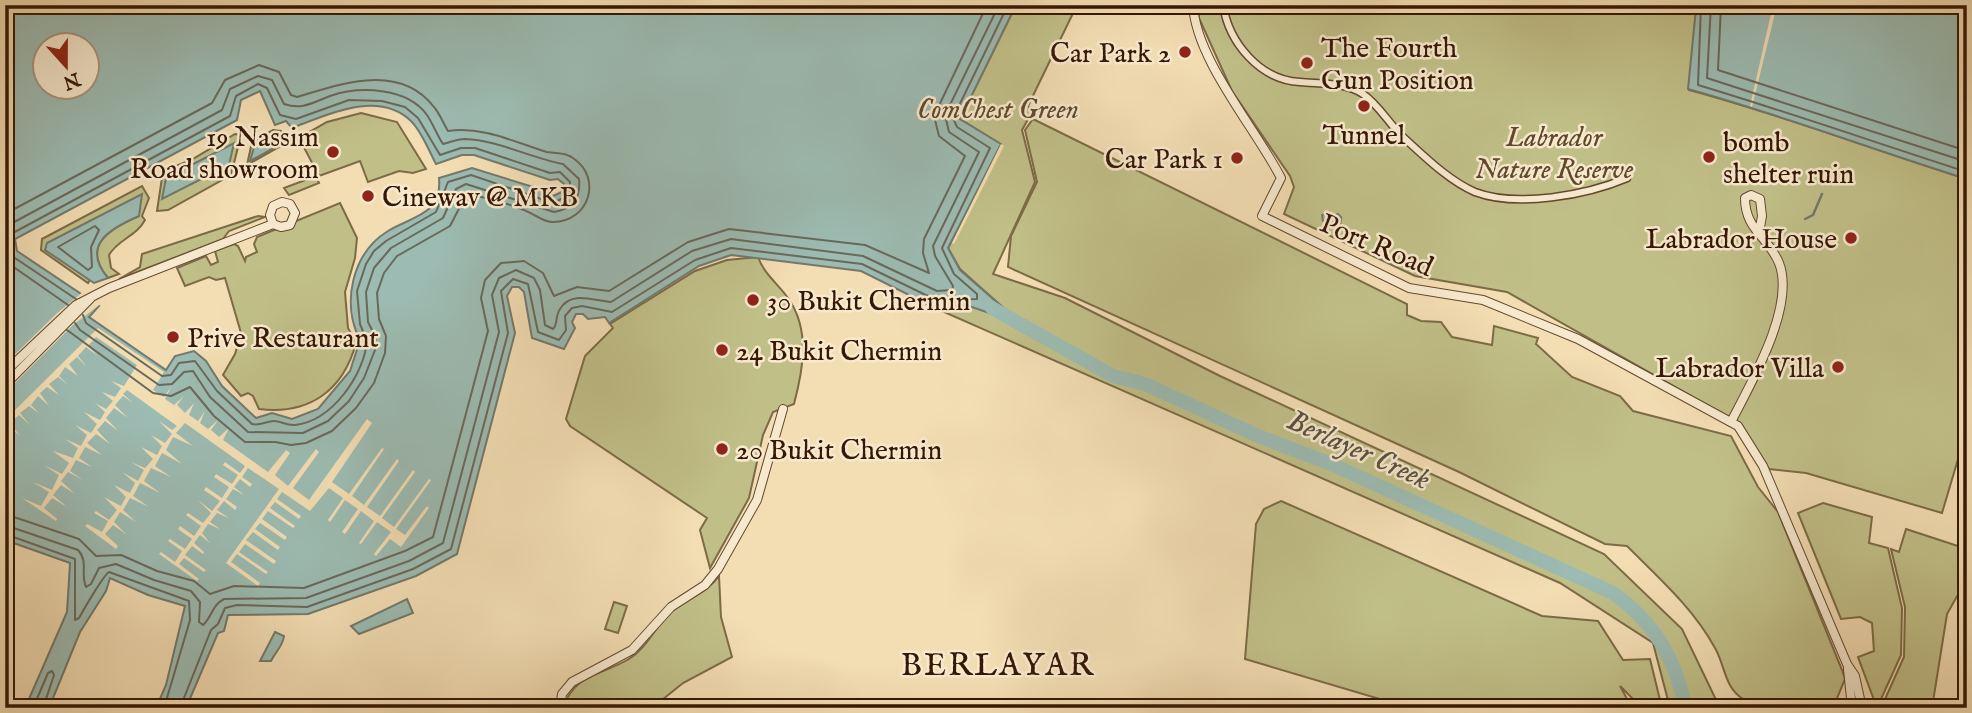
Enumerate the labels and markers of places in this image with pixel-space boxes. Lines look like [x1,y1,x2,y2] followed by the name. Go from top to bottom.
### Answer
[1321,32,1474,99] place label: The Fourth Gun Position
[1050,37,1171,72] place label: Car Park 2
[1177,44,1193,60] marker: Car Park 2
[1299,55,1315,71] marker: The Fourth Gun Position
[1356,98,1372,114] marker: Tunnel
[1323,119,1406,154] place label: Tunnel
[130,121,319,188] place label: 19 Nassim Road showroom
[1723,126,1854,193] place label: bomb shelter ruin
[1105,143,1223,178] place label: Car Park 1
[325,144,341,160] marker: 19 Nassim Road showroom
[1701,149,1717,165] marker: bomb shelter ruin
[1229,150,1245,166] marker: Car Park 1
[382,181,578,216] place label: Cinewav @ MKB
[360,188,376,204] marker: Cinewav @ MKB
[1646,223,1837,258] place label: Labrador House
[1843,230,1859,246] marker: Labrador House
[767,285,971,320] place label: 30 Bukit Chermin
[745,292,761,308] marker: 30 Bukit Chermin
[187,322,379,357] place label: Prive Restaurant
[165,329,181,345] marker: Prive Restaurant
[736,335,942,370] place label: 24 Bukit Chermin
[714,342,730,358] marker: 24 Bukit Chermin
[1655,352,1825,387] place label: Labrador Villa
[1830,359,1846,375] marker: Labrador Villa
[736,434,942,469] place label: 20 Bukit Chermin
[714,441,730,457] marker: 20 Bukit Chermin

